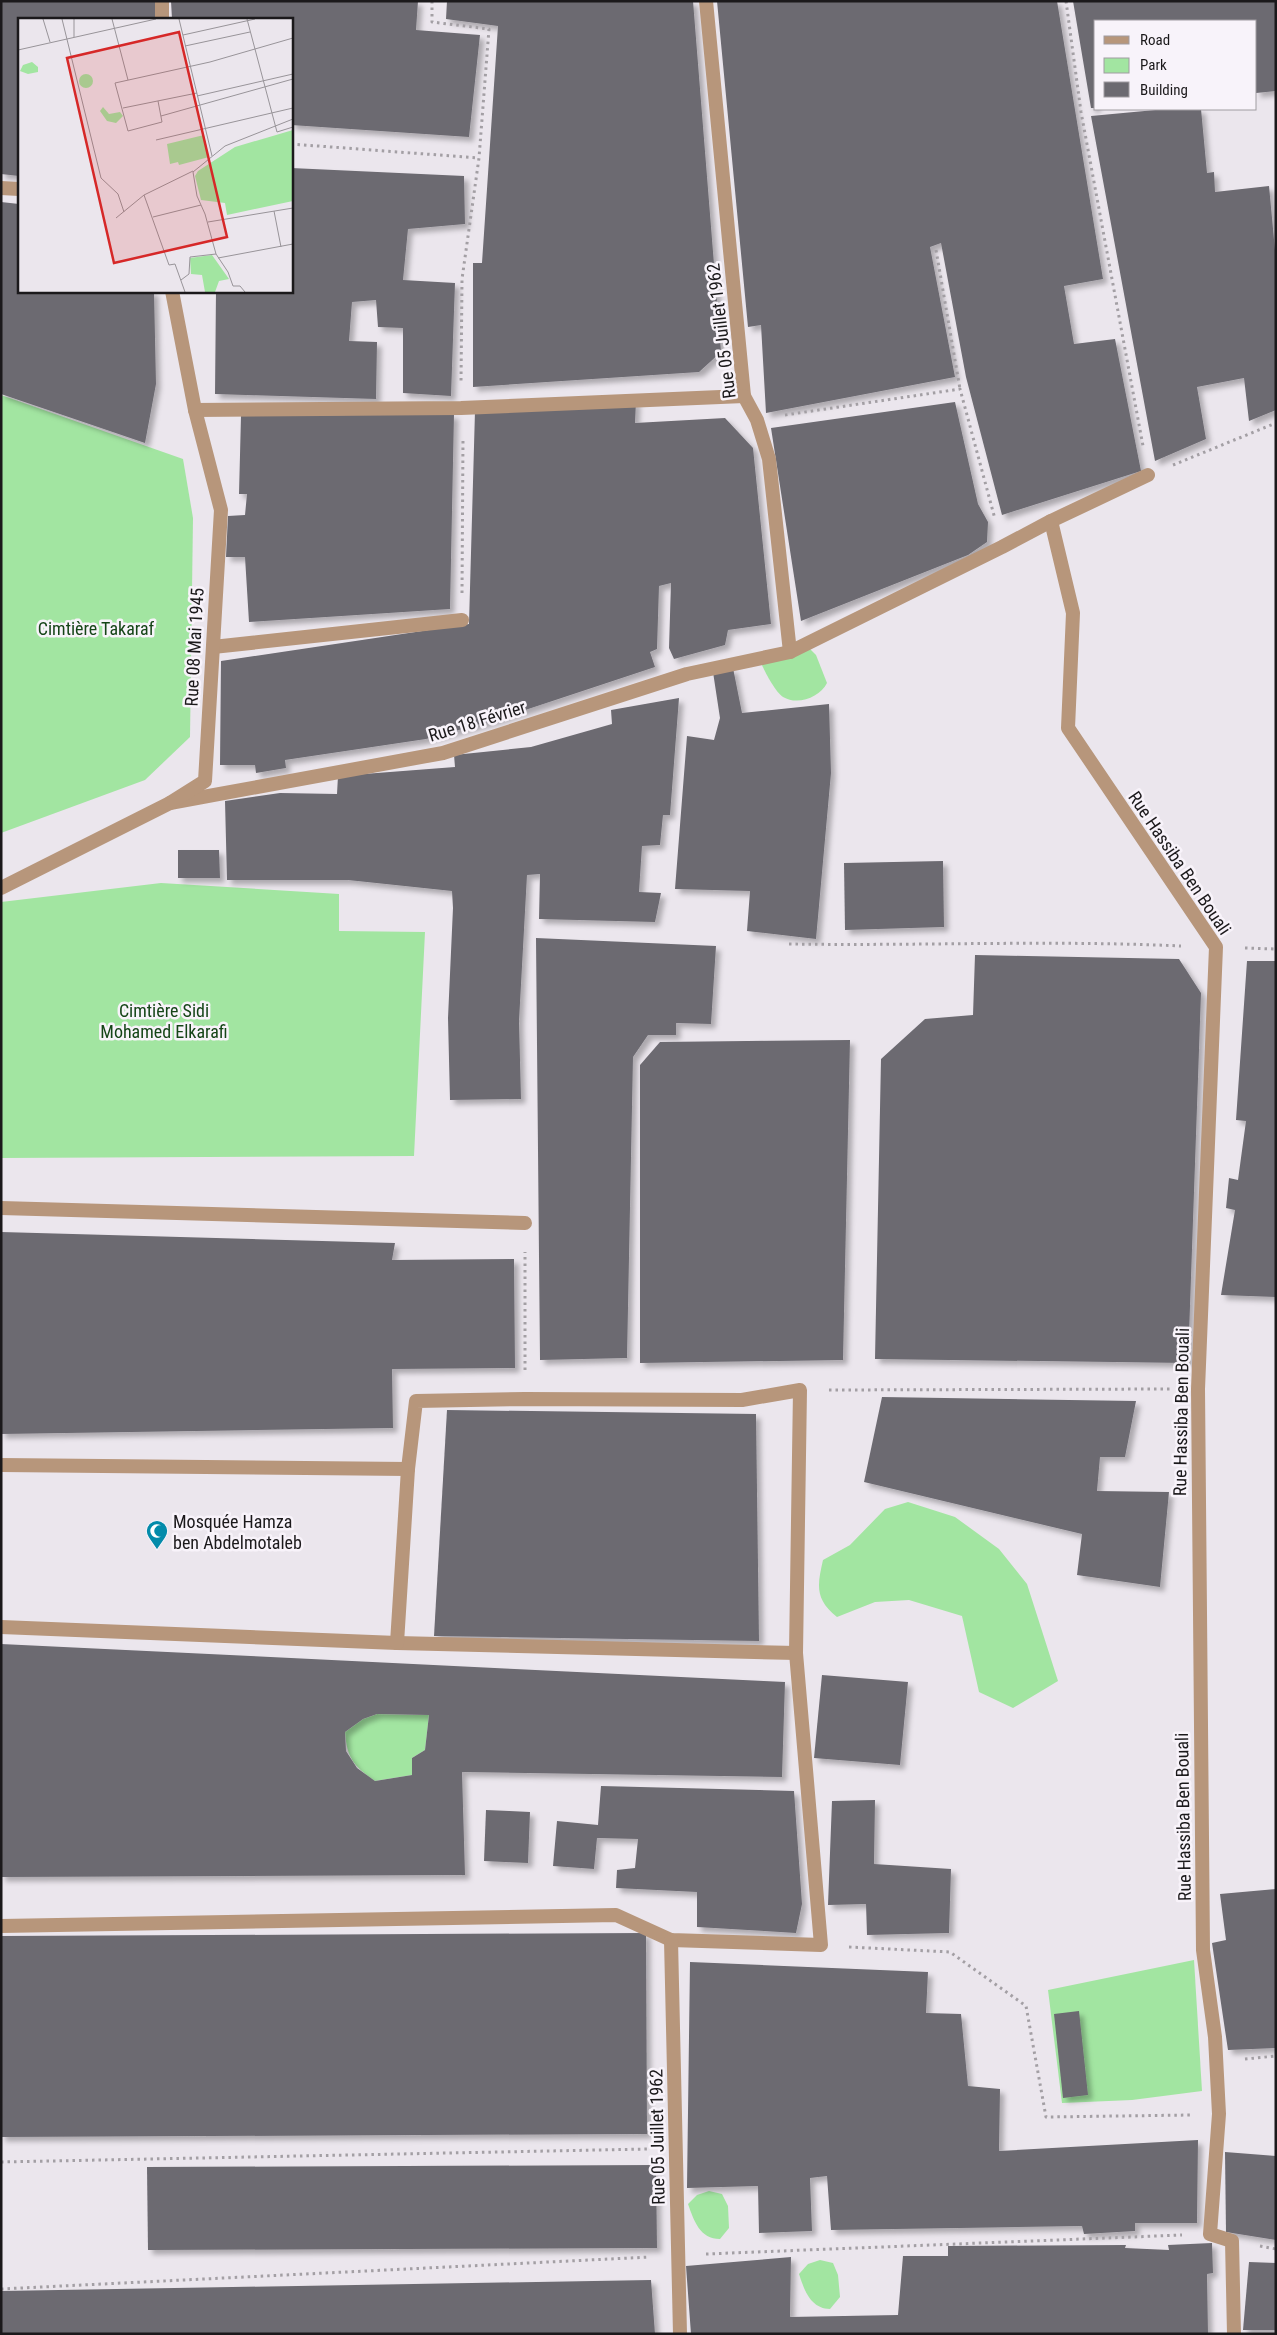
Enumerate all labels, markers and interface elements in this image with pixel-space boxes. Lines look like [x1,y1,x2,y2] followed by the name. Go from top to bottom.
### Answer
[18,18,292,292] inset map
[1094,20,1257,110] legend
[1140,31,1170,49] text: Road
[1140,56,1167,74] text: Park
[1140,81,1188,99] text: Building
[702,262,740,400] street label: Rue 05 Juillet 1962
[180,587,208,707] street label: Rue 08 Mai 1945
[38,618,155,639] park label: Cimtière Takaraf
[426,696,529,746] street label: Rue 18 Février
[1124,787,1236,939] street label: Rue Hassiba Ben Bouali
[100,1000,228,1042] park label: Cimtière Sidi Mohamed Elkarafi
[1169,1328,1193,1496] street label: Rue Hassiba Ben Bouali
[173,1511,302,1553] place label: Mosquée Hamza ben Abdelmotaleb
[145,1519,169,1550] mosque icon: Mosquée Hamza ben Abdelmotaleb
[1171,1733,1195,1901] street label: Rue Hassiba Ben Bouali
[645,2069,669,2205] street label: Rue 05 Juillet 1962

